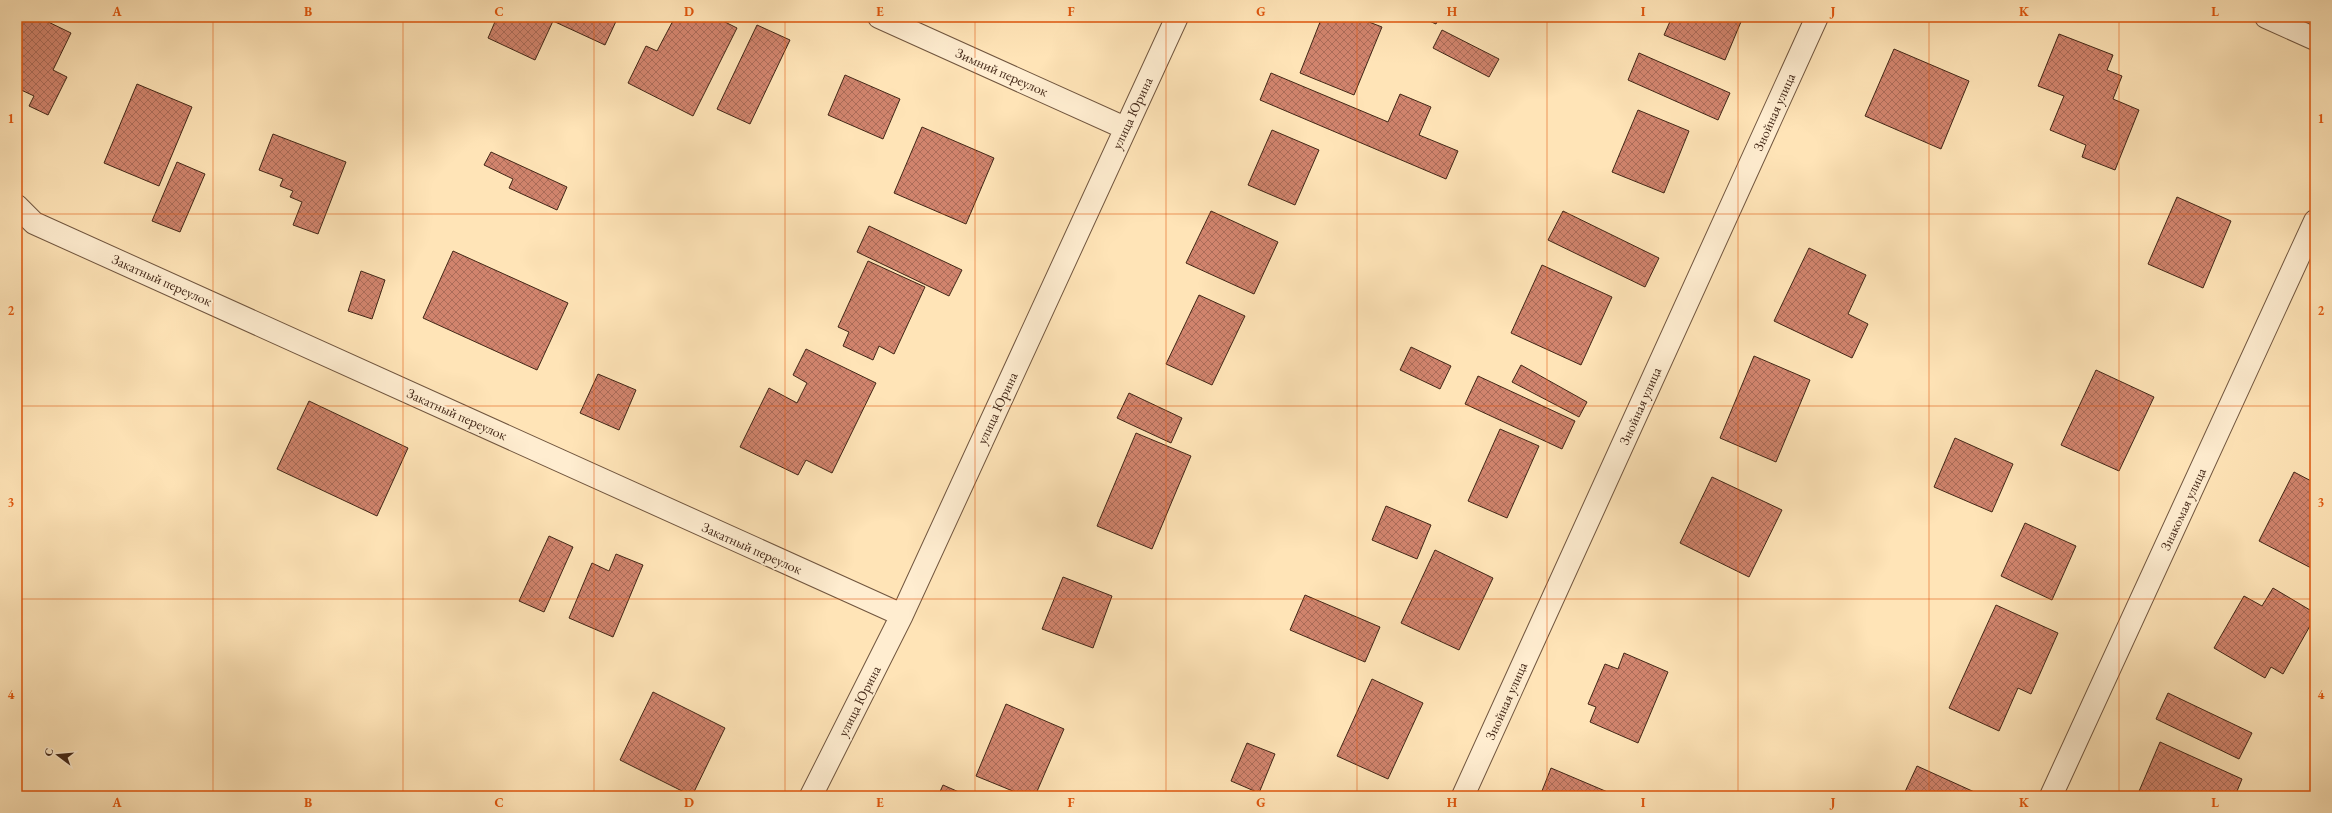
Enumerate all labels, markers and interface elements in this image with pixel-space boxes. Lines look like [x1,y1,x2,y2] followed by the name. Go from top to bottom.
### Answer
[111,3,122,20] text: A
[304,3,312,20] text: B
[494,3,504,20] text: C
[684,3,694,20] text: D
[876,3,884,20] text: E
[1067,3,1075,20] text: F
[1256,3,1266,20] text: G
[1447,3,1458,20] text: H
[1641,3,1646,20] text: I
[1829,3,1836,20] text: J
[2019,3,2030,20] text: K
[2211,3,2219,20] text: L
[953,44,1051,101] street label: Зимний переулок
[1749,70,1799,154] street label: Знойная улица
[1107,74,1157,152] street label: улица Юрина
[8,110,15,127] text: 1
[2318,110,2325,127] text: 1
[109,250,215,310] street label: Закатный переулок
[8,302,15,319] text: 2
[2318,302,2325,319] text: 2
[1615,364,1665,448] street label: Знойная улица
[972,369,1022,447] street label: улица Юрина
[404,384,510,444] street label: Закатный переулок
[2156,464,2210,553] street label: Знакомая улица
[8,494,15,511] text: 3
[2318,494,2325,511] text: 3
[699,518,805,578] street label: Закатный переулок
[1481,659,1531,743] street label: Знойная улица
[833,662,885,740] street label: улица Юрина
[8,686,15,703] text: 4
[2318,686,2325,703] text: 4
[38,735,78,775] north arrow
[41,746,56,758] text: С
[111,794,122,811] text: A
[304,794,312,811] text: B
[494,794,504,811] text: C
[684,794,694,811] text: D
[876,794,884,811] text: E
[1067,794,1075,811] text: F
[1256,794,1266,811] text: G
[1447,794,1458,811] text: H
[1641,794,1646,811] text: I
[1829,794,1836,811] text: J
[2019,794,2030,811] text: K
[2211,794,2219,811] text: L

